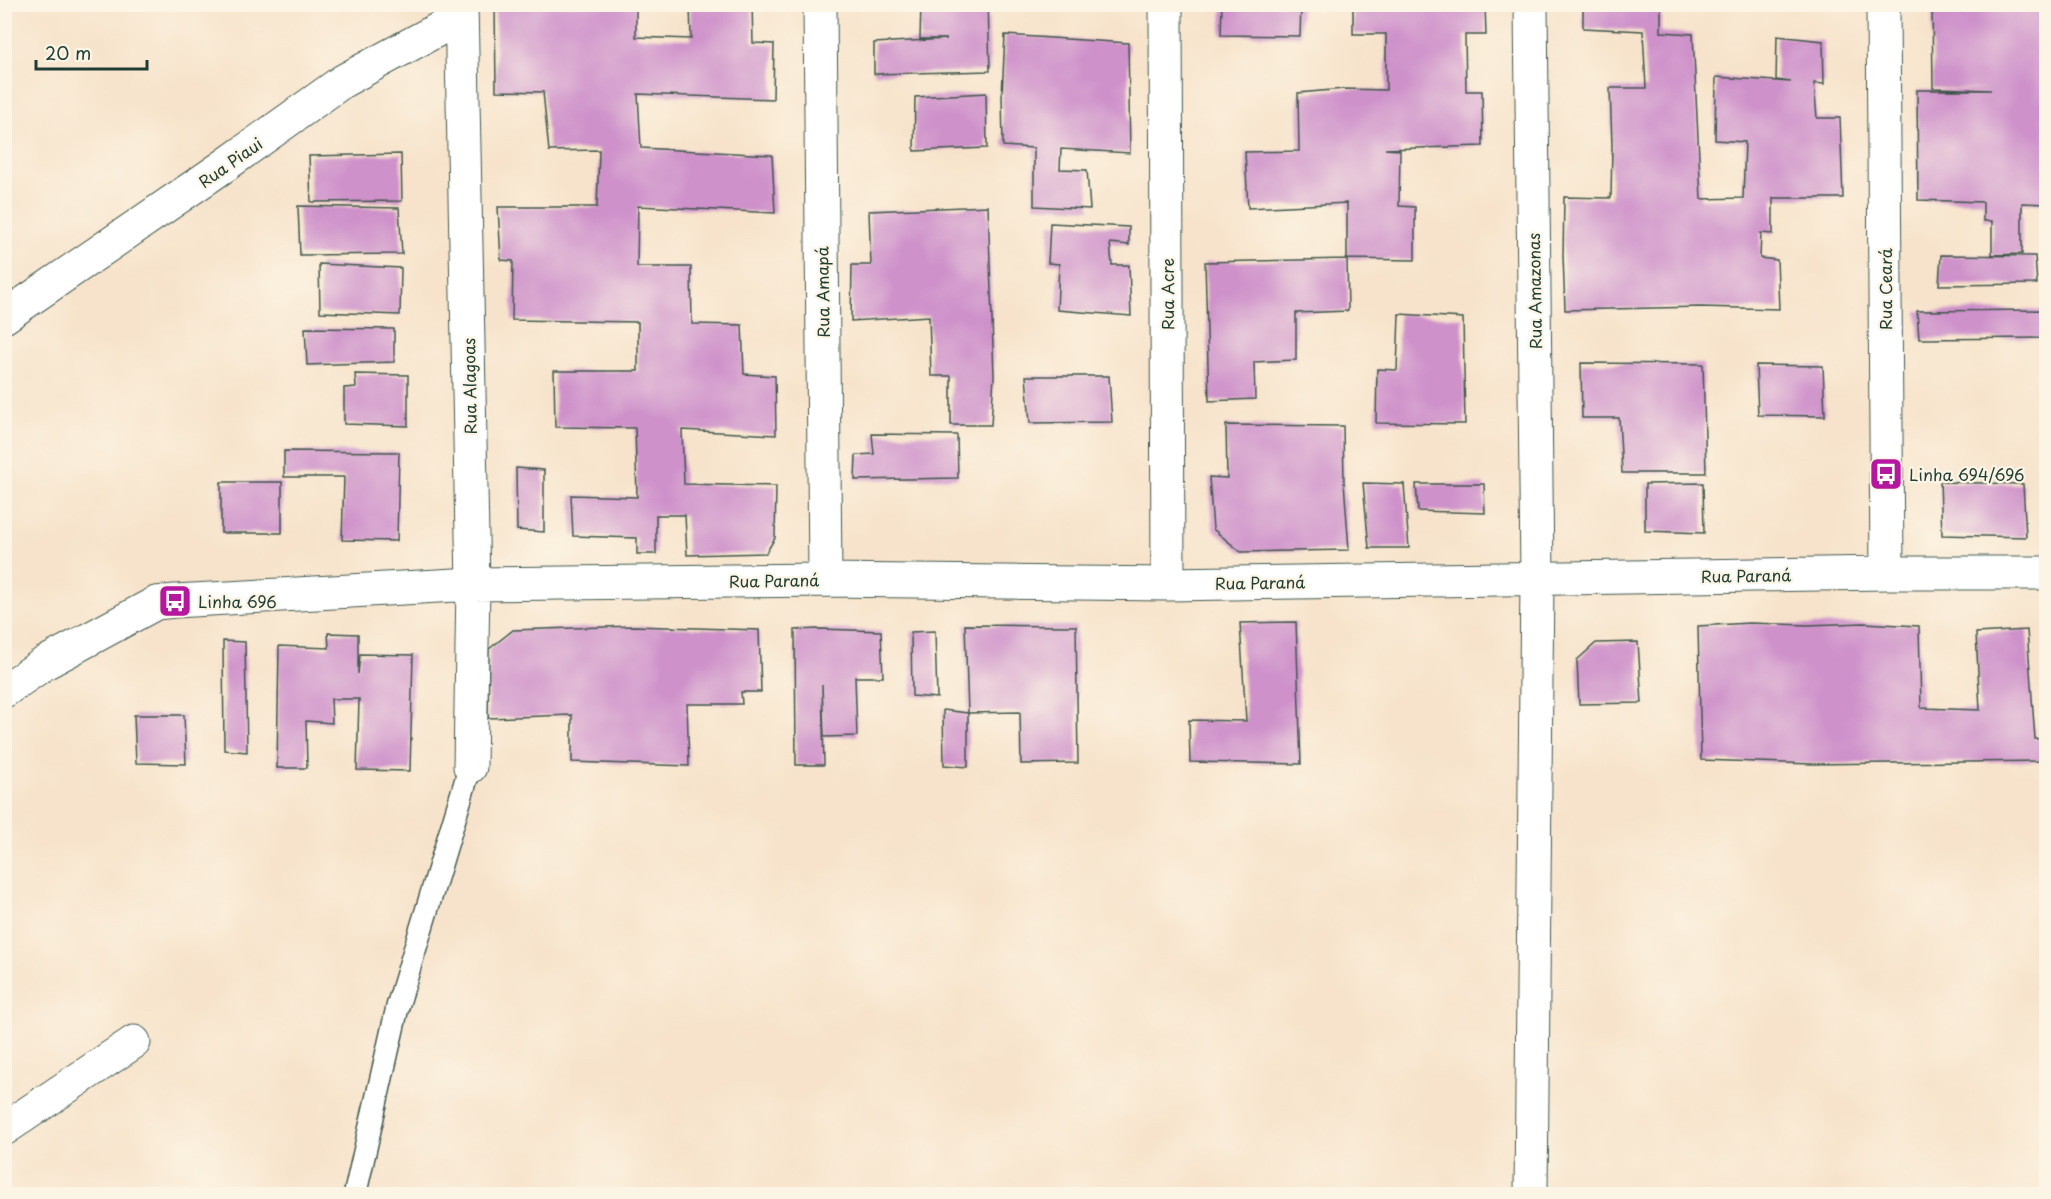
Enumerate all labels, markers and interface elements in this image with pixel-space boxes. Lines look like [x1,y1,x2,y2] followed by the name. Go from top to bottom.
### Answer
[36,33,147,71] scale bar
[45,39,91,66] text: 20 m
[193,131,267,193] street label: Rua Piaui
[1521,233,1547,349] street label: Rua Amazonas
[809,246,835,338] street label: Rua Amapá
[1873,248,1897,330] street label: Rua Ceará
[1155,258,1179,330] street label: Rua Acre
[456,338,482,434] street label: Rua Alagoas
[1868,456,1904,492] bus stop icon: Linha 694/696
[1909,462,2024,486] place label: Linha 694/696
[1701,562,1791,588] street label: Rua Paraná
[729,567,819,593] street label: Rua Paraná
[1215,569,1305,595] street label: Rua Paraná
[157,583,193,619] bus stop icon: Linha 696
[198,589,277,613] place label: Linha 696

